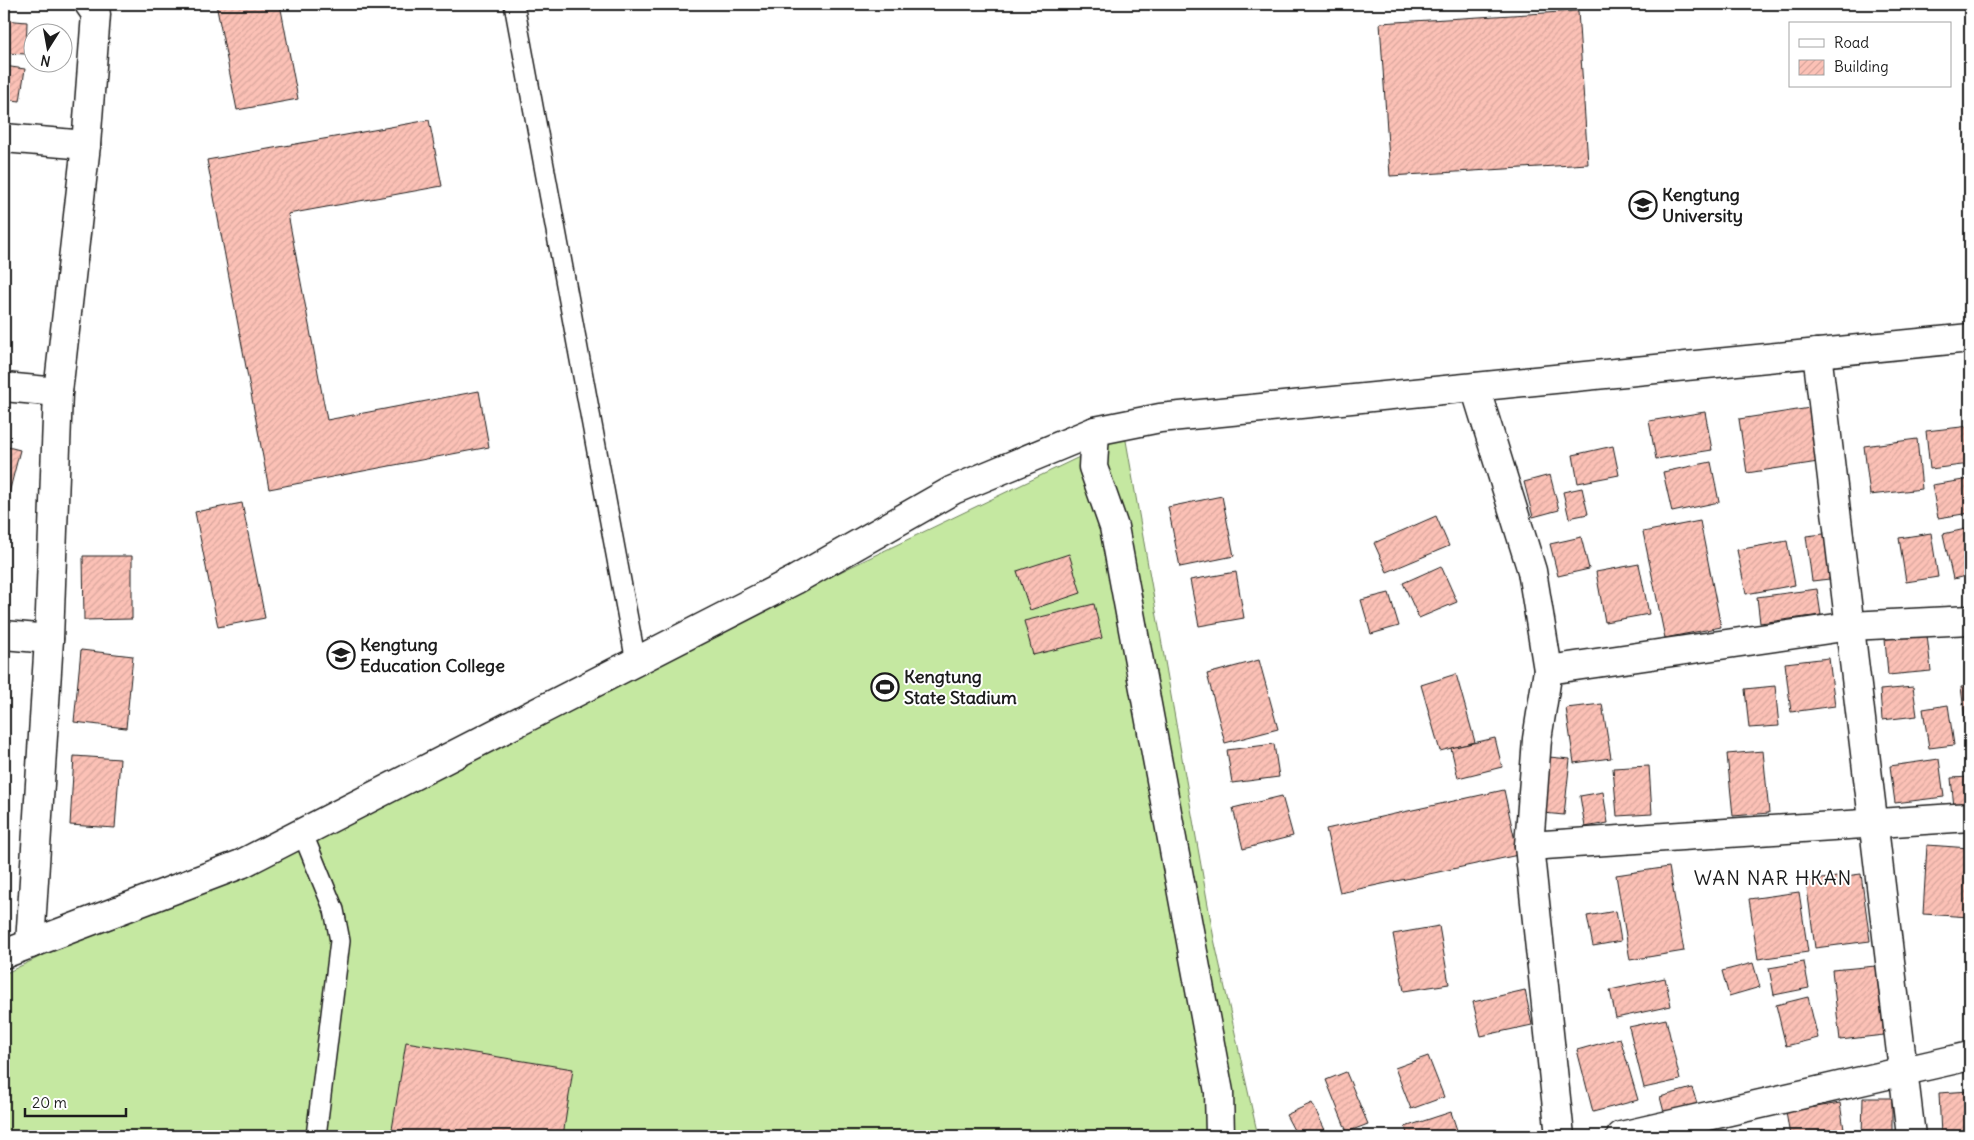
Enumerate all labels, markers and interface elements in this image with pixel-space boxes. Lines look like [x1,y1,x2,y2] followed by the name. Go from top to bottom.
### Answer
[22,22,72,72] north arrow
[1789,22,1952,88] legend
[1834,33,1869,52] text: Road
[39,51,52,71] text: N
[1834,57,1889,76] text: Building
[1662,183,1743,227] place label: Kengtung University
[1628,190,1658,220] school or university icon: Kengtung University
[360,633,505,677] place label: Kengtung Education College
[326,640,356,670] school or university icon: Kengtung Education College
[904,665,1017,709] place label: Kengtung State Stadium
[870,672,900,702] sports icon: Kengtung State Stadium
[1694,865,1852,890] district label: WAN NAR HKAN
[25,1085,126,1117] scale bar
[32,1093,67,1112] text: 20 m

